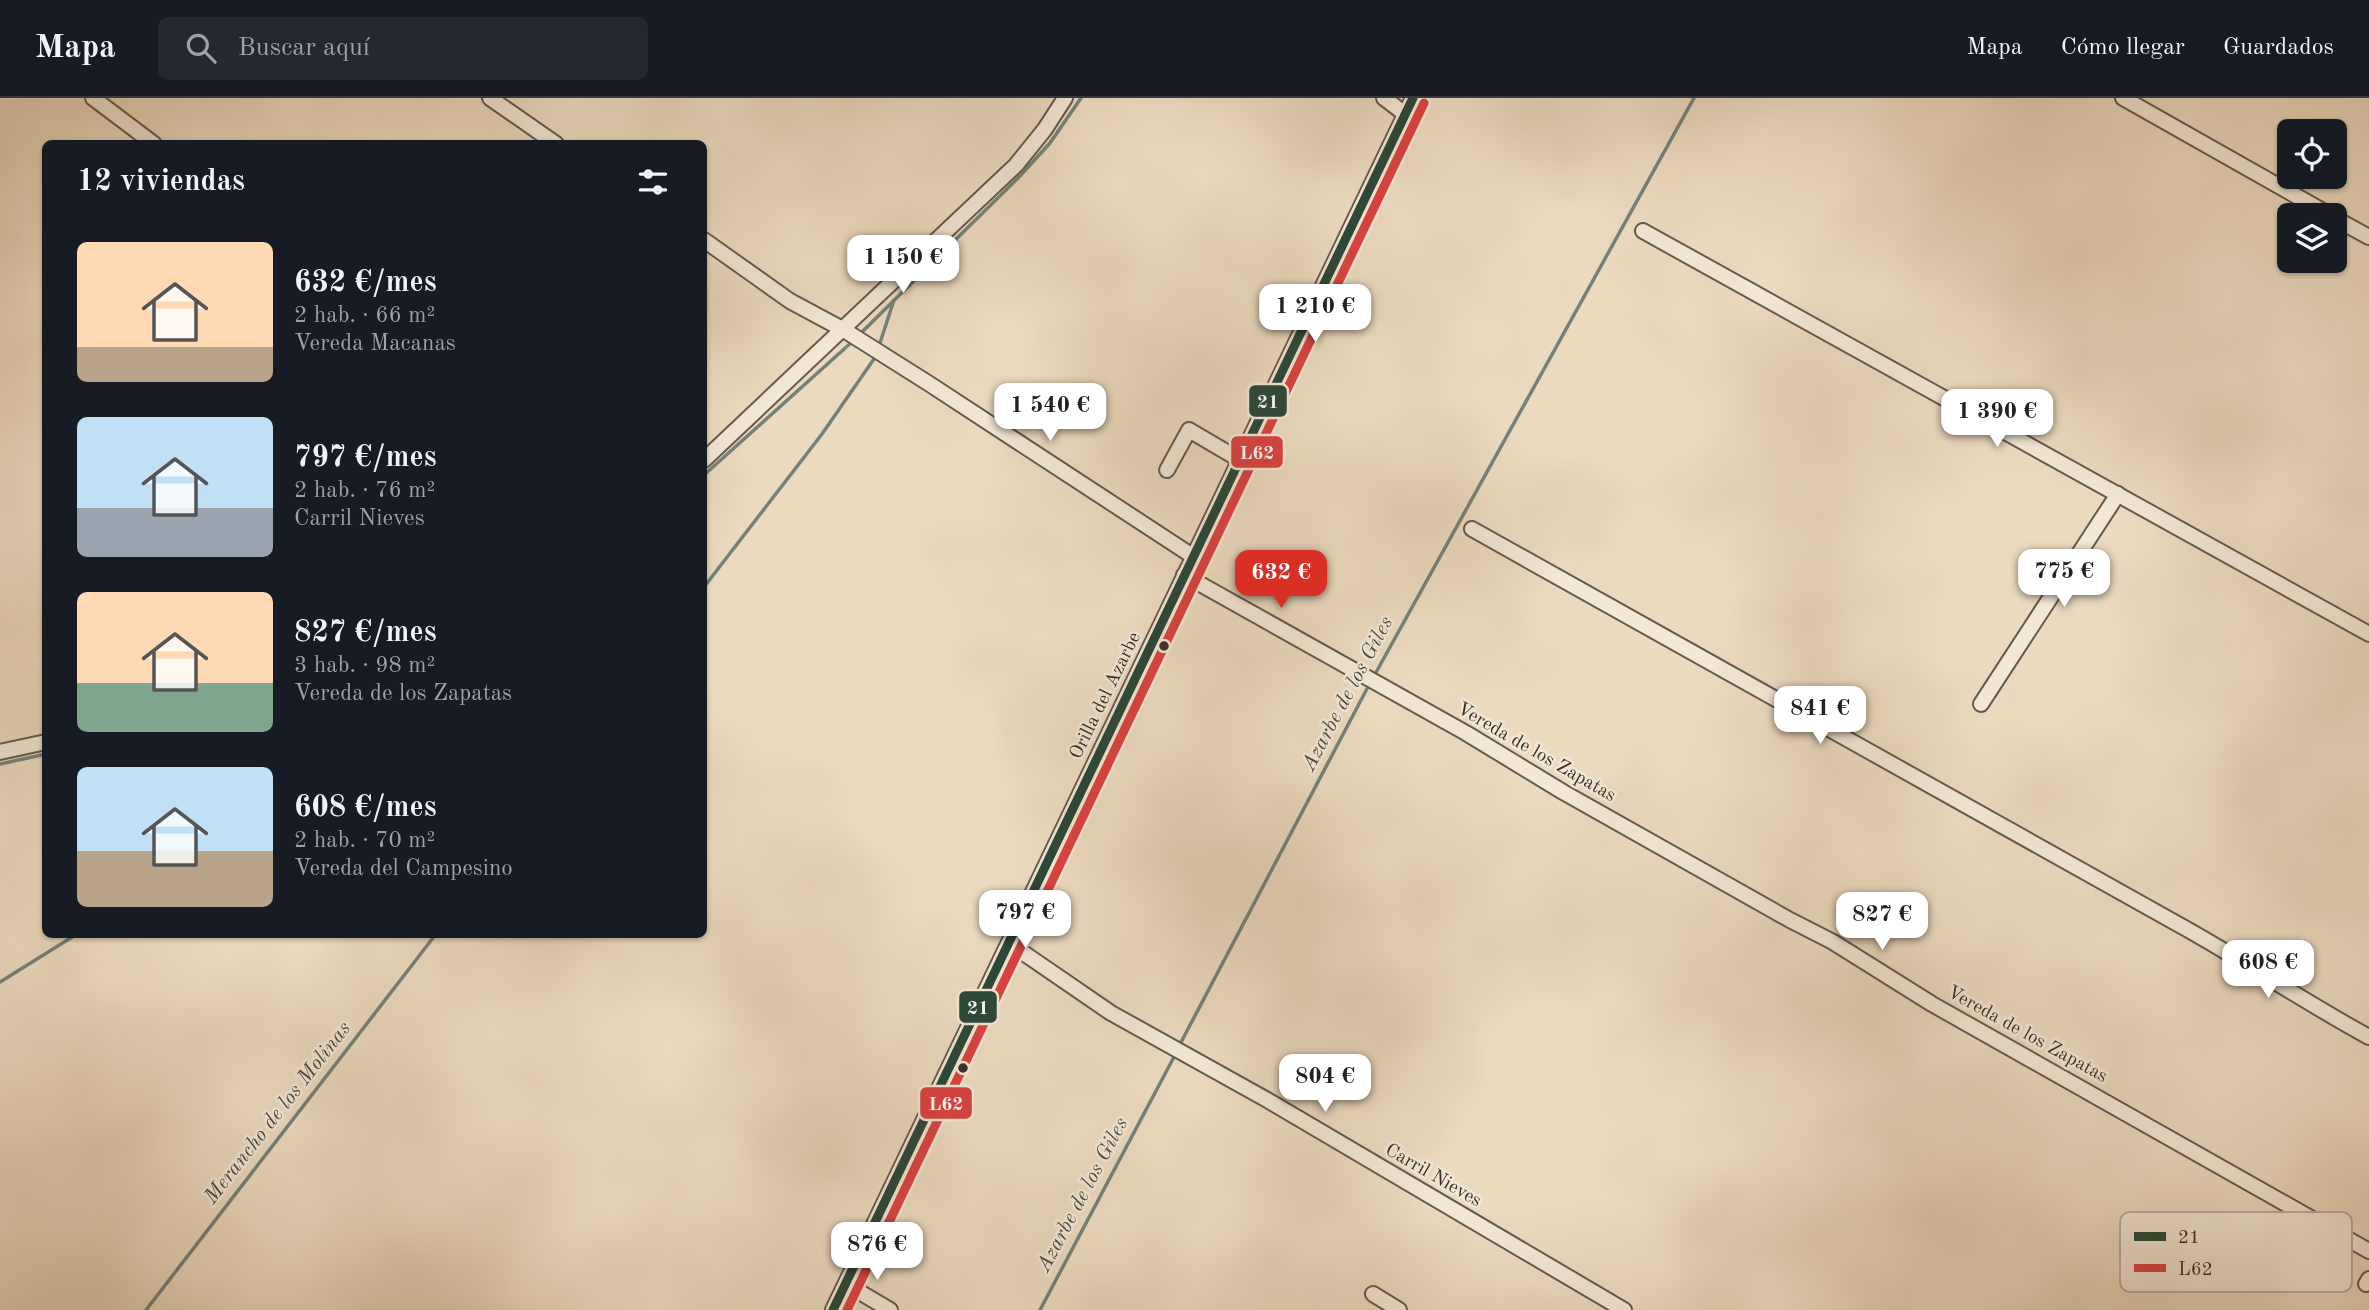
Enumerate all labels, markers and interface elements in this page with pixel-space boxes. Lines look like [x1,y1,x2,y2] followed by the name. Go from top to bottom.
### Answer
[158,17,648,80] search box
[182,29,220,67] icon: search
[35,32,116,65] text: Mapa
[238,35,370,61] text: Buscar aquí
[1966,36,2023,60] text: Mapa
[2061,36,2185,60] text: Cómo llegar
[2223,36,2334,60] text: Guardados
[2277,119,2347,273] map controls
[2277,119,2347,189] button: locate
[634,163,672,201] icon: filters
[77,167,245,197] text: 12 viviendas
[2277,203,2347,273] button: layers
[838,236,968,295] pin: 1 150 €
[863,246,943,269] text: 1 150 €
[294,268,437,298] text: 632 €/mes
[133,270,217,354] icon: home
[1250,285,1380,344] pin: 1 210 €
[1275,295,1355,318] text: 1 210 €
[294,304,435,327] text: 2 hab. · 66 m²
[294,332,456,355] text: Vereda Macanas
[985,384,1115,443] pin: 1 540 €
[1248,384,1288,418] line badge: 21
[1932,390,2062,449] pin: 1 390 €
[1010,394,1090,417] text: 1 540 €
[1257,394,1279,413] text: 21
[1957,400,2037,423] text: 1 390 €
[1230,435,1284,469] line badge: L62
[294,443,437,473] text: 797 €/mes
[133,445,217,529] icon: home
[1240,445,1274,464] text: L62
[294,479,435,502] text: 2 hab. · 76 m²
[294,507,425,530] text: Carril Nieves
[1232,550,1330,610] pin: 632 €
[2015,550,2113,609] pin: 775 €
[2034,560,2094,583] text: 775 €
[1251,561,1311,584] text: 632 €
[1298,613,1398,776] water label: Azarbe de los Giles
[294,618,437,648] text: 827 €/mes
[133,620,217,704] icon: home
[1067,629,1145,763] street label: Orilla del Azarbe
[1157,639,1171,653] unlabelled marker
[294,654,435,677] text: 3 hab. · 98 m²
[294,682,512,705] text: Vereda de los Zapatas
[1771,686,1869,746] pin: 841 €
[1790,697,1850,720] text: 841 €
[1453,700,1619,806] street label: Vereda de los Zapatas
[294,793,437,823] text: 608 €/mes
[133,795,217,879] icon: home
[294,829,435,852] text: 2 hab. · 70 m²
[294,857,513,880] text: Vereda del Campesino
[976,890,1074,950] pin: 797 €
[1833,892,1931,952] pin: 827 €
[995,901,1055,924] text: 797 €
[1852,903,1912,926] text: 827 €
[2219,940,2317,1000] pin: 608 €
[2238,951,2298,974] text: 608 €
[1944,983,2110,1087] street label: Vereda de los Zapatas
[958,990,998,1024] line badge: 21
[967,1000,989,1019] text: 21
[200,1018,356,1209] water label: Merancho de los Molinas
[1276,1054,1374,1114] pin: 804 €
[956,1061,970,1075] unlabelled marker
[1295,1065,1355,1088] text: 804 €
[919,1086,973,1120] line badge: L62
[929,1096,963,1115] text: L62
[1033,1114,1133,1277] water label: Azarbe de los Giles
[1382,1141,1484,1211] street label: Carril Nieves
[2120,1212,2352,1292] legend
[828,1222,926,1282] pin: 876 €
[2178,1229,2200,1248] text: 21
[847,1233,907,1256] text: 876 €
[2178,1261,2213,1280] text: L62

